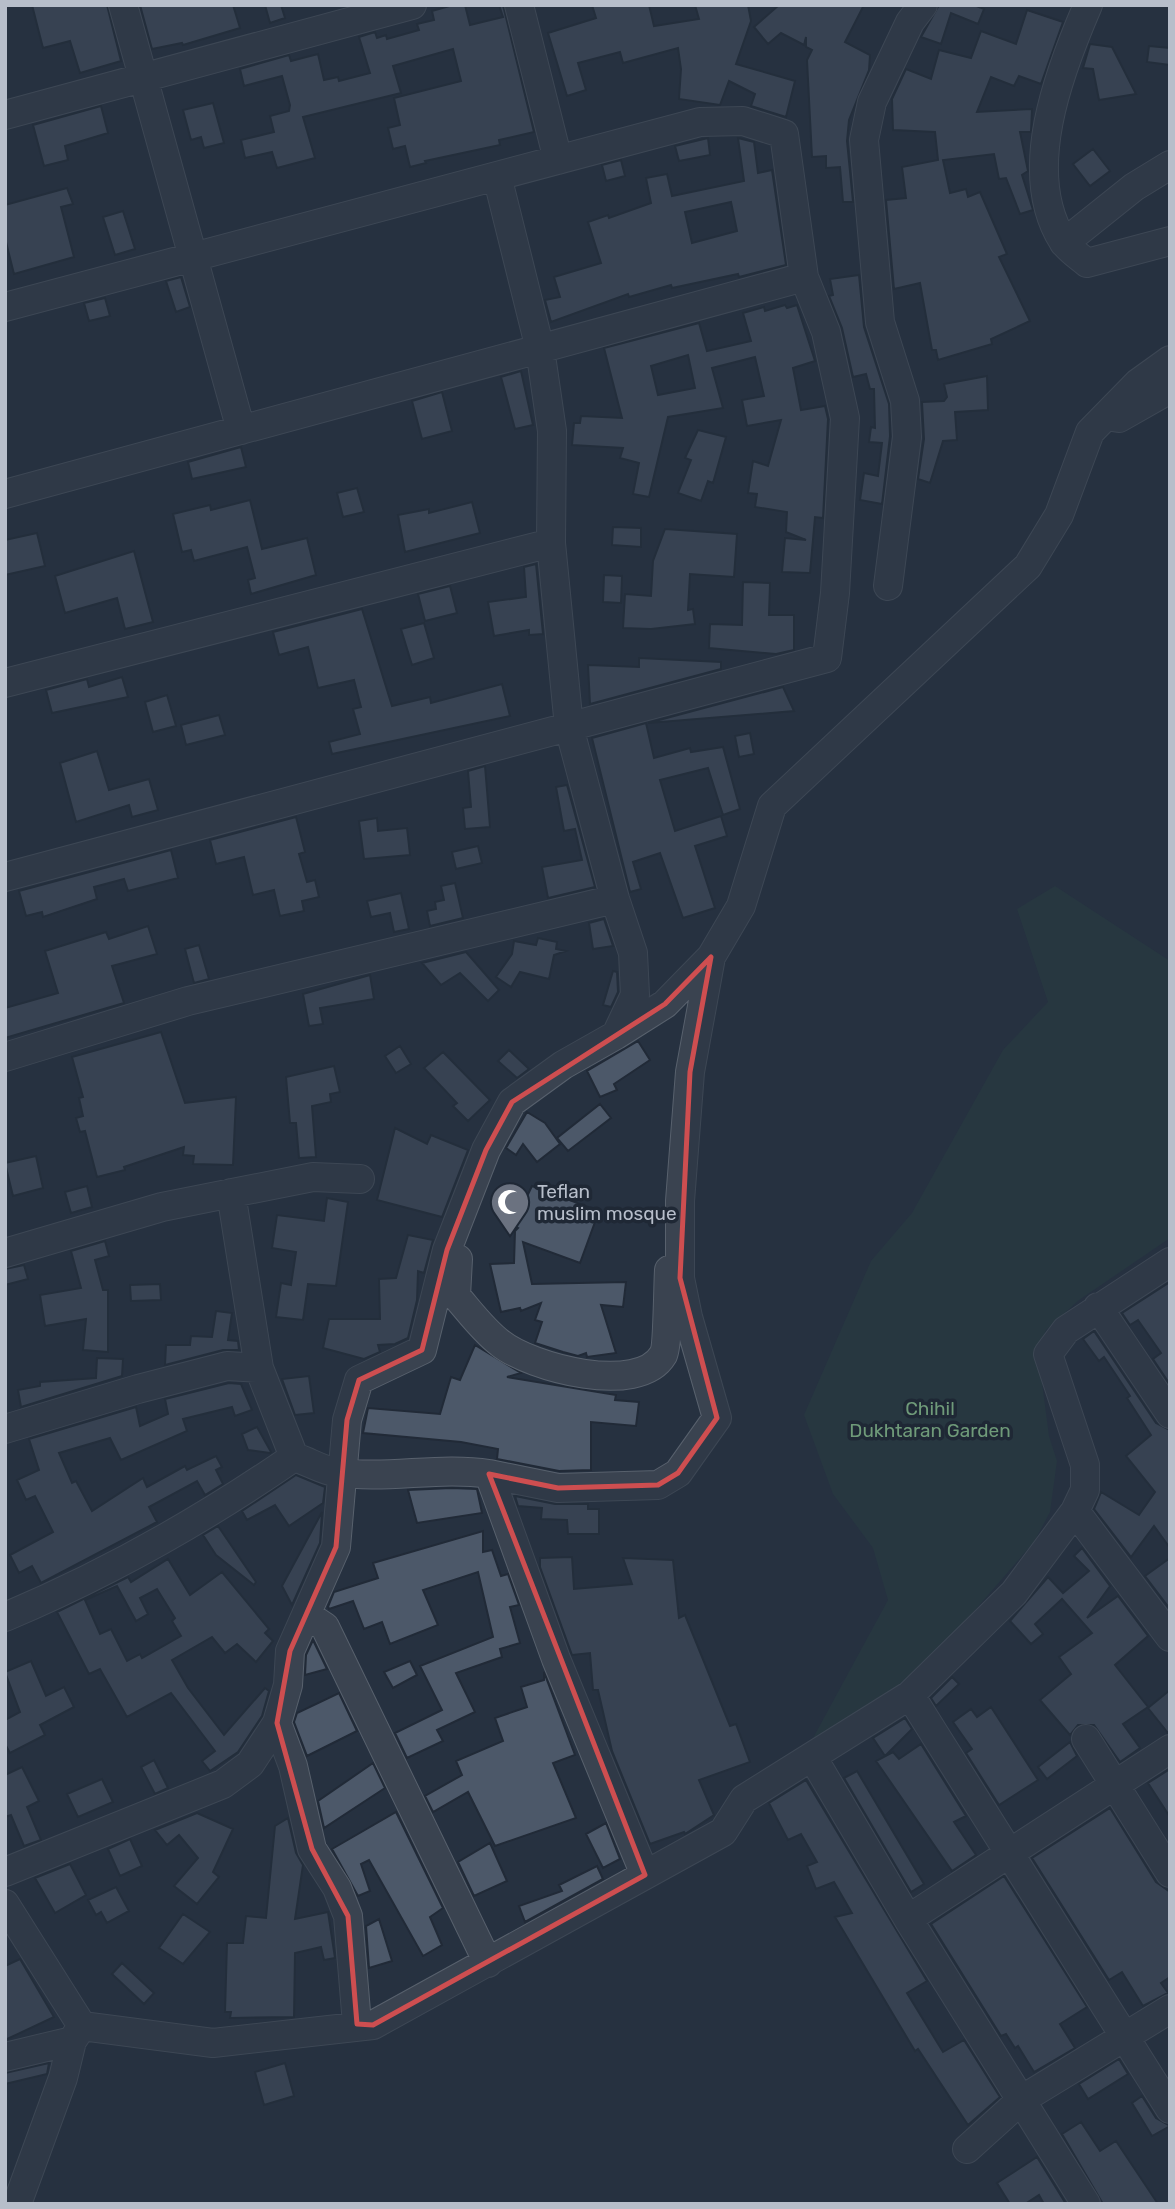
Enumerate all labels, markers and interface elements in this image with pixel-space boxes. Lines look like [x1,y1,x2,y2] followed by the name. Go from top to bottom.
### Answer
[537,1180,677,1225] place label: Teflan muslim mosque
[489,1181,531,1236] mosque icon: Teflan muslim mosque
[849,1397,1011,1442] park label: Chihil Dukhtaran Garden

